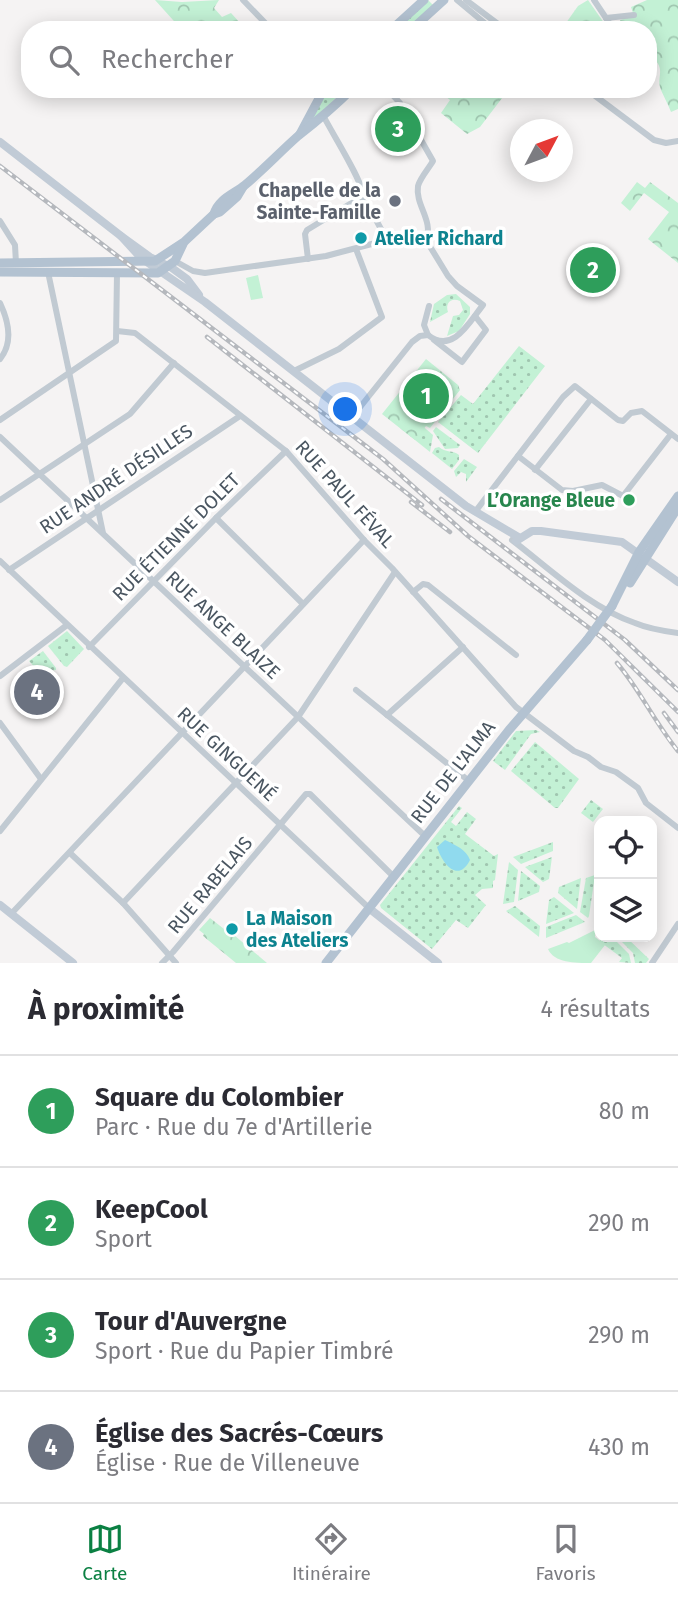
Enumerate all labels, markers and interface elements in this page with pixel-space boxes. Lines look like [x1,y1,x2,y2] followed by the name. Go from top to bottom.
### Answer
[21,21,657,98] search box
[45,41,83,79] icon: search
[101,44,233,75] text: Rechercher
[375,103,421,155] pin: 3
[510,119,573,182] north arrow
[257,179,381,224] place label: Chapelle de la Sainte-Famille
[387,193,403,209] marker: Chapelle de la Sainte-Famille
[374,227,503,250] place label: Atelier Richard
[353,230,369,246] marker: Atelier Richard
[570,244,616,296] pin: 2
[403,370,449,422] pin: 1
[328,392,362,426] your location
[35,419,197,539] street label: RUE ANDRÉ DÉSILLES
[291,435,400,553] street label: RUE PAUL FÉVAL
[107,468,245,606] street label: RUE ÉTIENNE DOLET
[487,489,615,512] place label: L’Orange Bleue
[621,492,637,508] marker: L’Orange Bleue
[161,566,285,684] street label: RUE ANGE BLAIZE
[14,666,60,718] pin: 4
[172,702,282,806] street label: RUE GINGUENÉ
[406,716,500,828] street label: RUE DE L'ALMA
[594,816,657,942] map controls
[594,816,657,879] button: locate
[163,832,257,938] street label: RUE RABELAIS
[594,879,657,942] button: layers
[246,907,348,952] place label: La Maison des Ateliers
[224,921,240,937] marker: La Maison des Ateliers
[28,991,184,1027] text: À proximité
[540,995,650,1023] text: 4 résultats
[95,1082,343,1113] text: Square du Colombier
[46,1097,56,1125] text: 1
[599,1097,650,1125] text: 80 m
[95,1113,373,1141] text: Parc · Rue du 7e d'Artillerie
[95,1194,208,1225] text: KeepCool
[45,1209,57,1237] text: 2
[588,1209,650,1237] text: 290 m
[95,1225,152,1253] text: Sport
[95,1306,287,1337] text: Tour d'Auvergne
[45,1321,57,1349] text: 3
[588,1321,650,1349] text: 290 m
[95,1337,393,1365] text: Sport · Rue du Papier Timbré
[95,1418,383,1449] text: Église des Sacrés-Cœurs
[45,1433,58,1461] text: 4
[588,1433,650,1461] text: 430 m
[95,1449,360,1477] text: Église · Rue de Villeneuve
[82,1520,127,1585] tab: Carte
[292,1520,371,1585] tab: Itinéraire
[535,1520,596,1585] tab: Favoris

